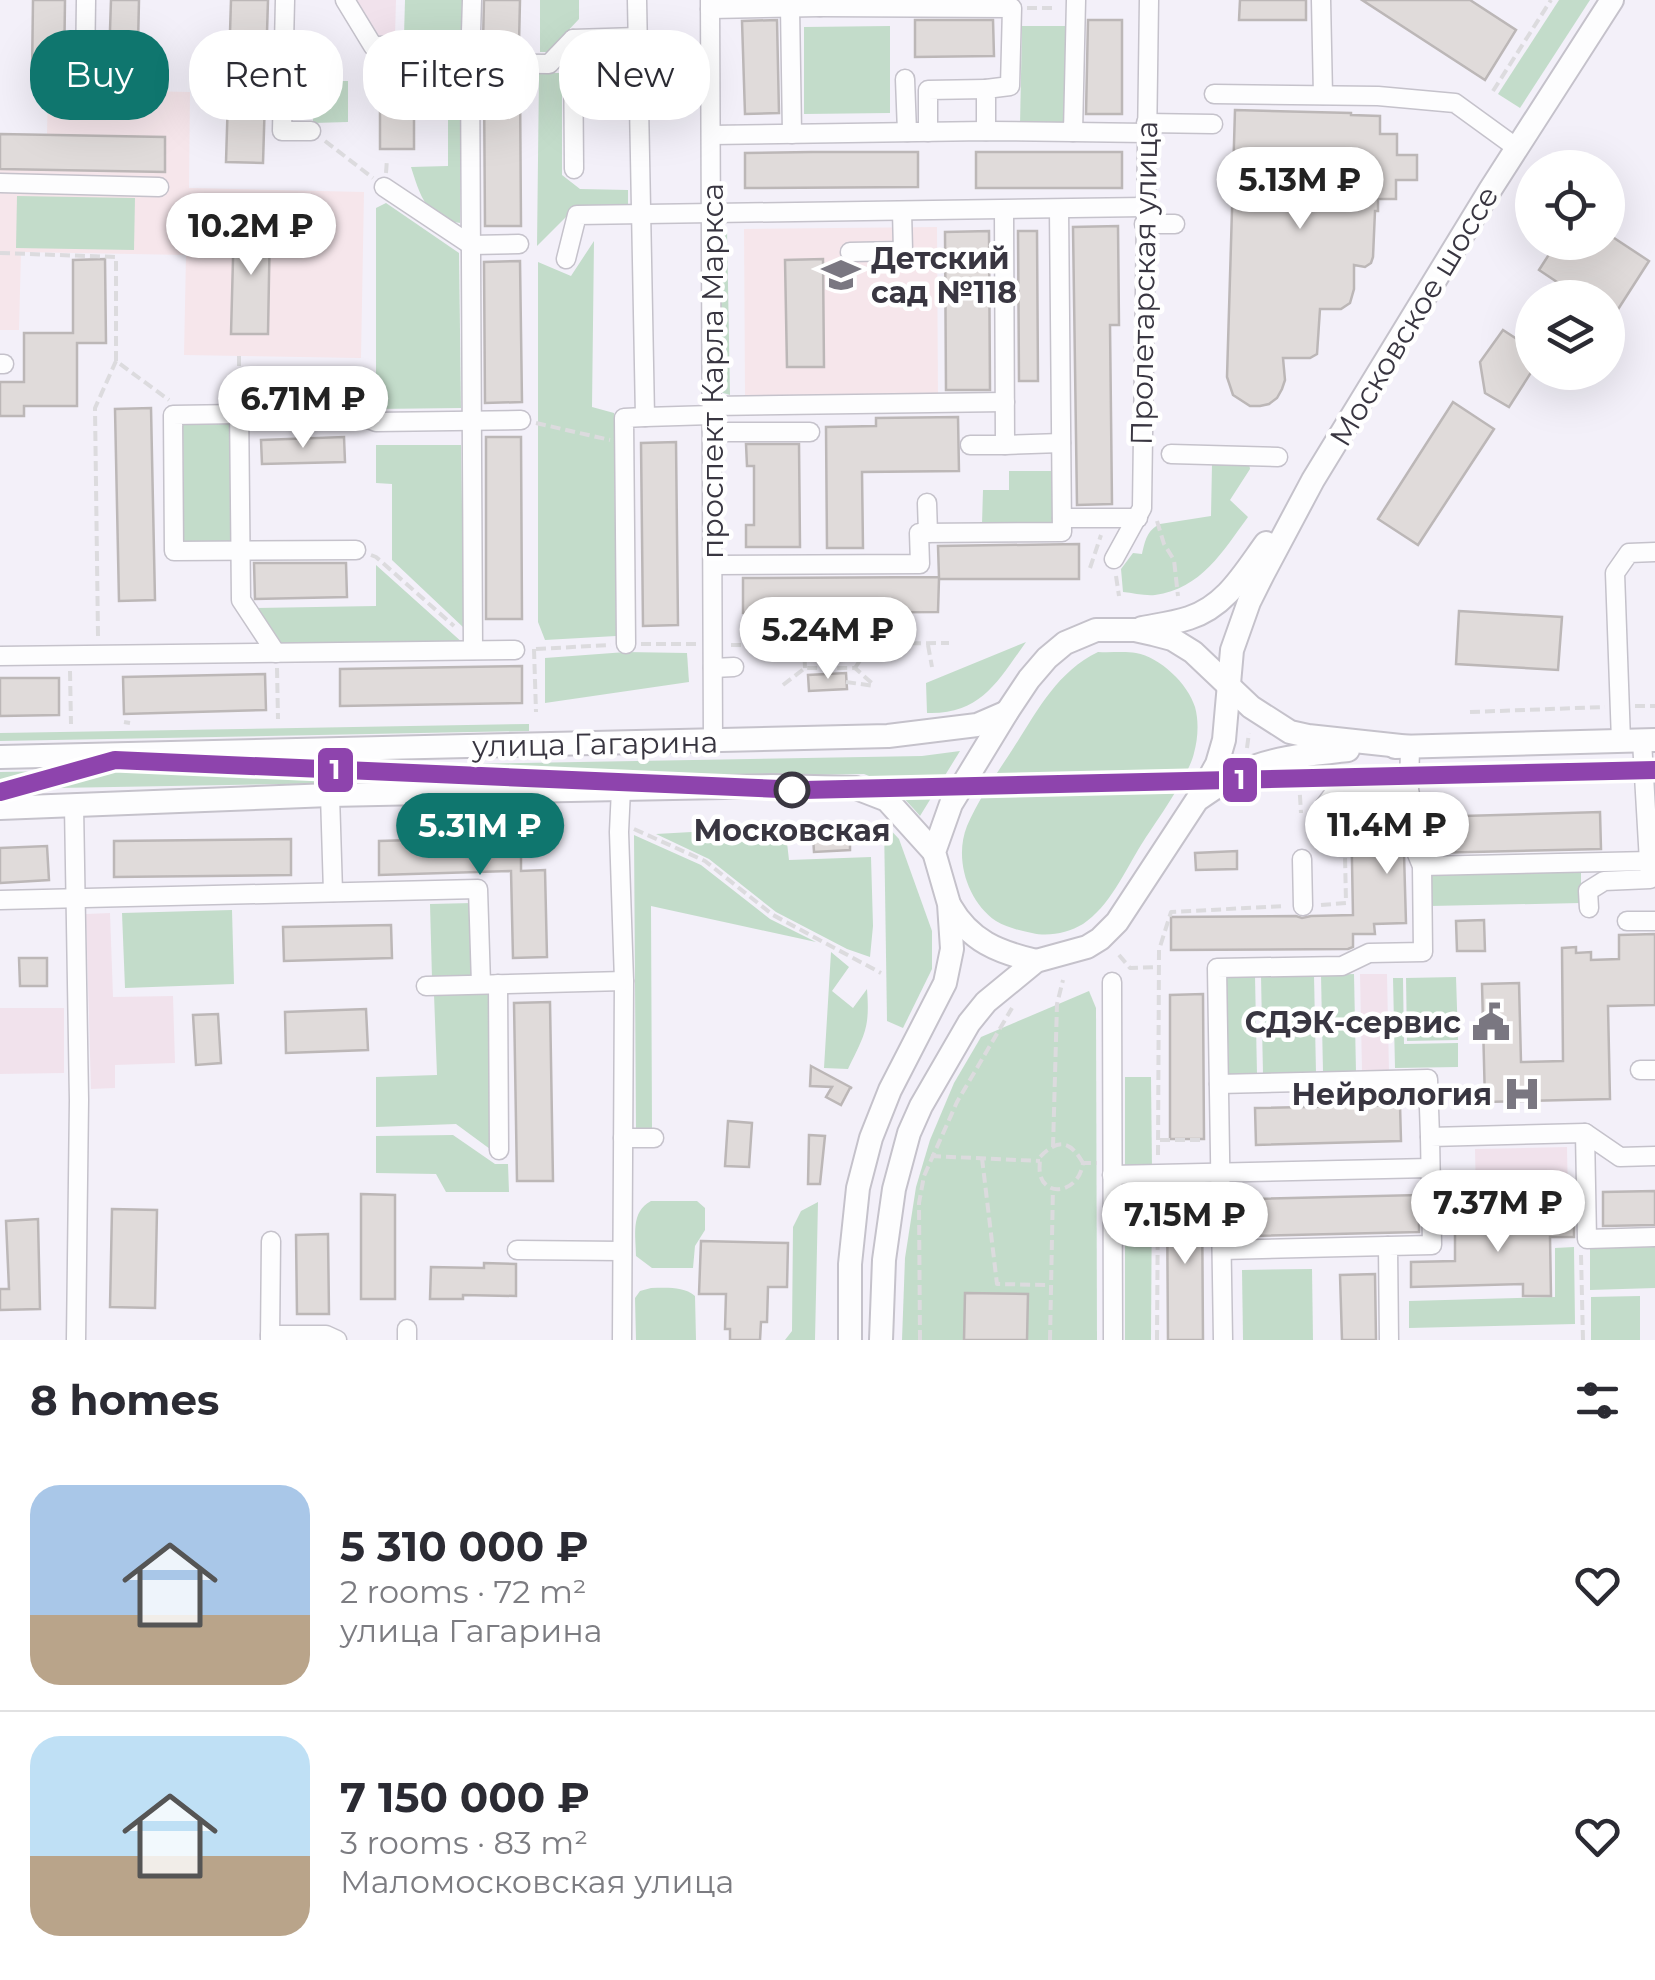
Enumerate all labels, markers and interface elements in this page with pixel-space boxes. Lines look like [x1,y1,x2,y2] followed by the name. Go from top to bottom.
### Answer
[30,30,169,120] chip: Buy
[189,30,343,120] chip: Rent
[363,30,539,120] chip: Filters
[559,30,710,120] chip: New
[1123,120,1165,446] street label: Пролетарская улица
[1208,147,1392,232] pin: 5.13M ₽
[1515,150,1625,390] map controls
[1515,150,1625,260] button: locate
[1239,160,1361,199] text: 5.13M ₽
[1322,179,1506,453] street label: Московское шоссе
[694,183,731,559] street label: проспект Карла Маркса
[159,193,343,278] pin: 10.2M ₽
[188,206,314,245] text: 10.2M ₽
[871,240,1017,311] place label: Детский сад №118
[820,254,862,296] school or university icon: Детский сад №118
[1515,280,1625,390] button: layers
[211,366,395,451] pin: 6.71M ₽
[240,379,366,418] text: 6.71M ₽
[736,597,920,682] pin: 5.24M ₽
[762,610,894,649] text: 5.24M ₽
[471,723,718,765] street label: улица Гагарина
[316,746,355,794] line badge: 1
[330,752,340,786] text: 1
[1221,756,1259,804] line badge: 1
[1235,762,1245,796] text: 1
[775,773,809,807] marker: Московская
[1295,792,1479,877] pin: 11.4M ₽
[388,793,572,878] pin: 5.31M ₽
[1327,805,1447,844] text: 11.4M ₽
[418,806,542,845] text: 5.31M ₽
[693,812,891,849] place label: Московская
[1470,1001,1512,1043] public building icon: СДЭК-сервис
[1245,1004,1461,1041] place label: СДЭК-сервис
[1501,1073,1543,1115] hospital icon: Нейрология
[1292,1076,1492,1113] place label: Нейрология
[1406,1170,1590,1255] pin: 7.37M ₽
[1093,1182,1277,1267] pin: 7.15M ₽
[1433,1183,1563,1222] text: 7.37M ₽
[1124,1195,1246,1234] text: 7.15M ₽
[1570,1373,1625,1428] icon: filters
[30,1374,219,1426] text: 8 homes
[340,1520,589,1572] text: 5 310 000 ₽
[110,1525,230,1645] icon: home
[1570,1558,1625,1613] icon: heart
[340,1572,587,1611] text: 2 rooms · 72 m²
[340,1611,602,1650] text: улица Гагарина
[340,1771,590,1823] text: 7 150 000 ₽
[110,1776,230,1896] icon: home
[1570,1809,1625,1864] icon: heart
[340,1823,588,1862] text: 3 rooms · 83 m²
[340,1862,734,1901] text: Маломосковская улица

